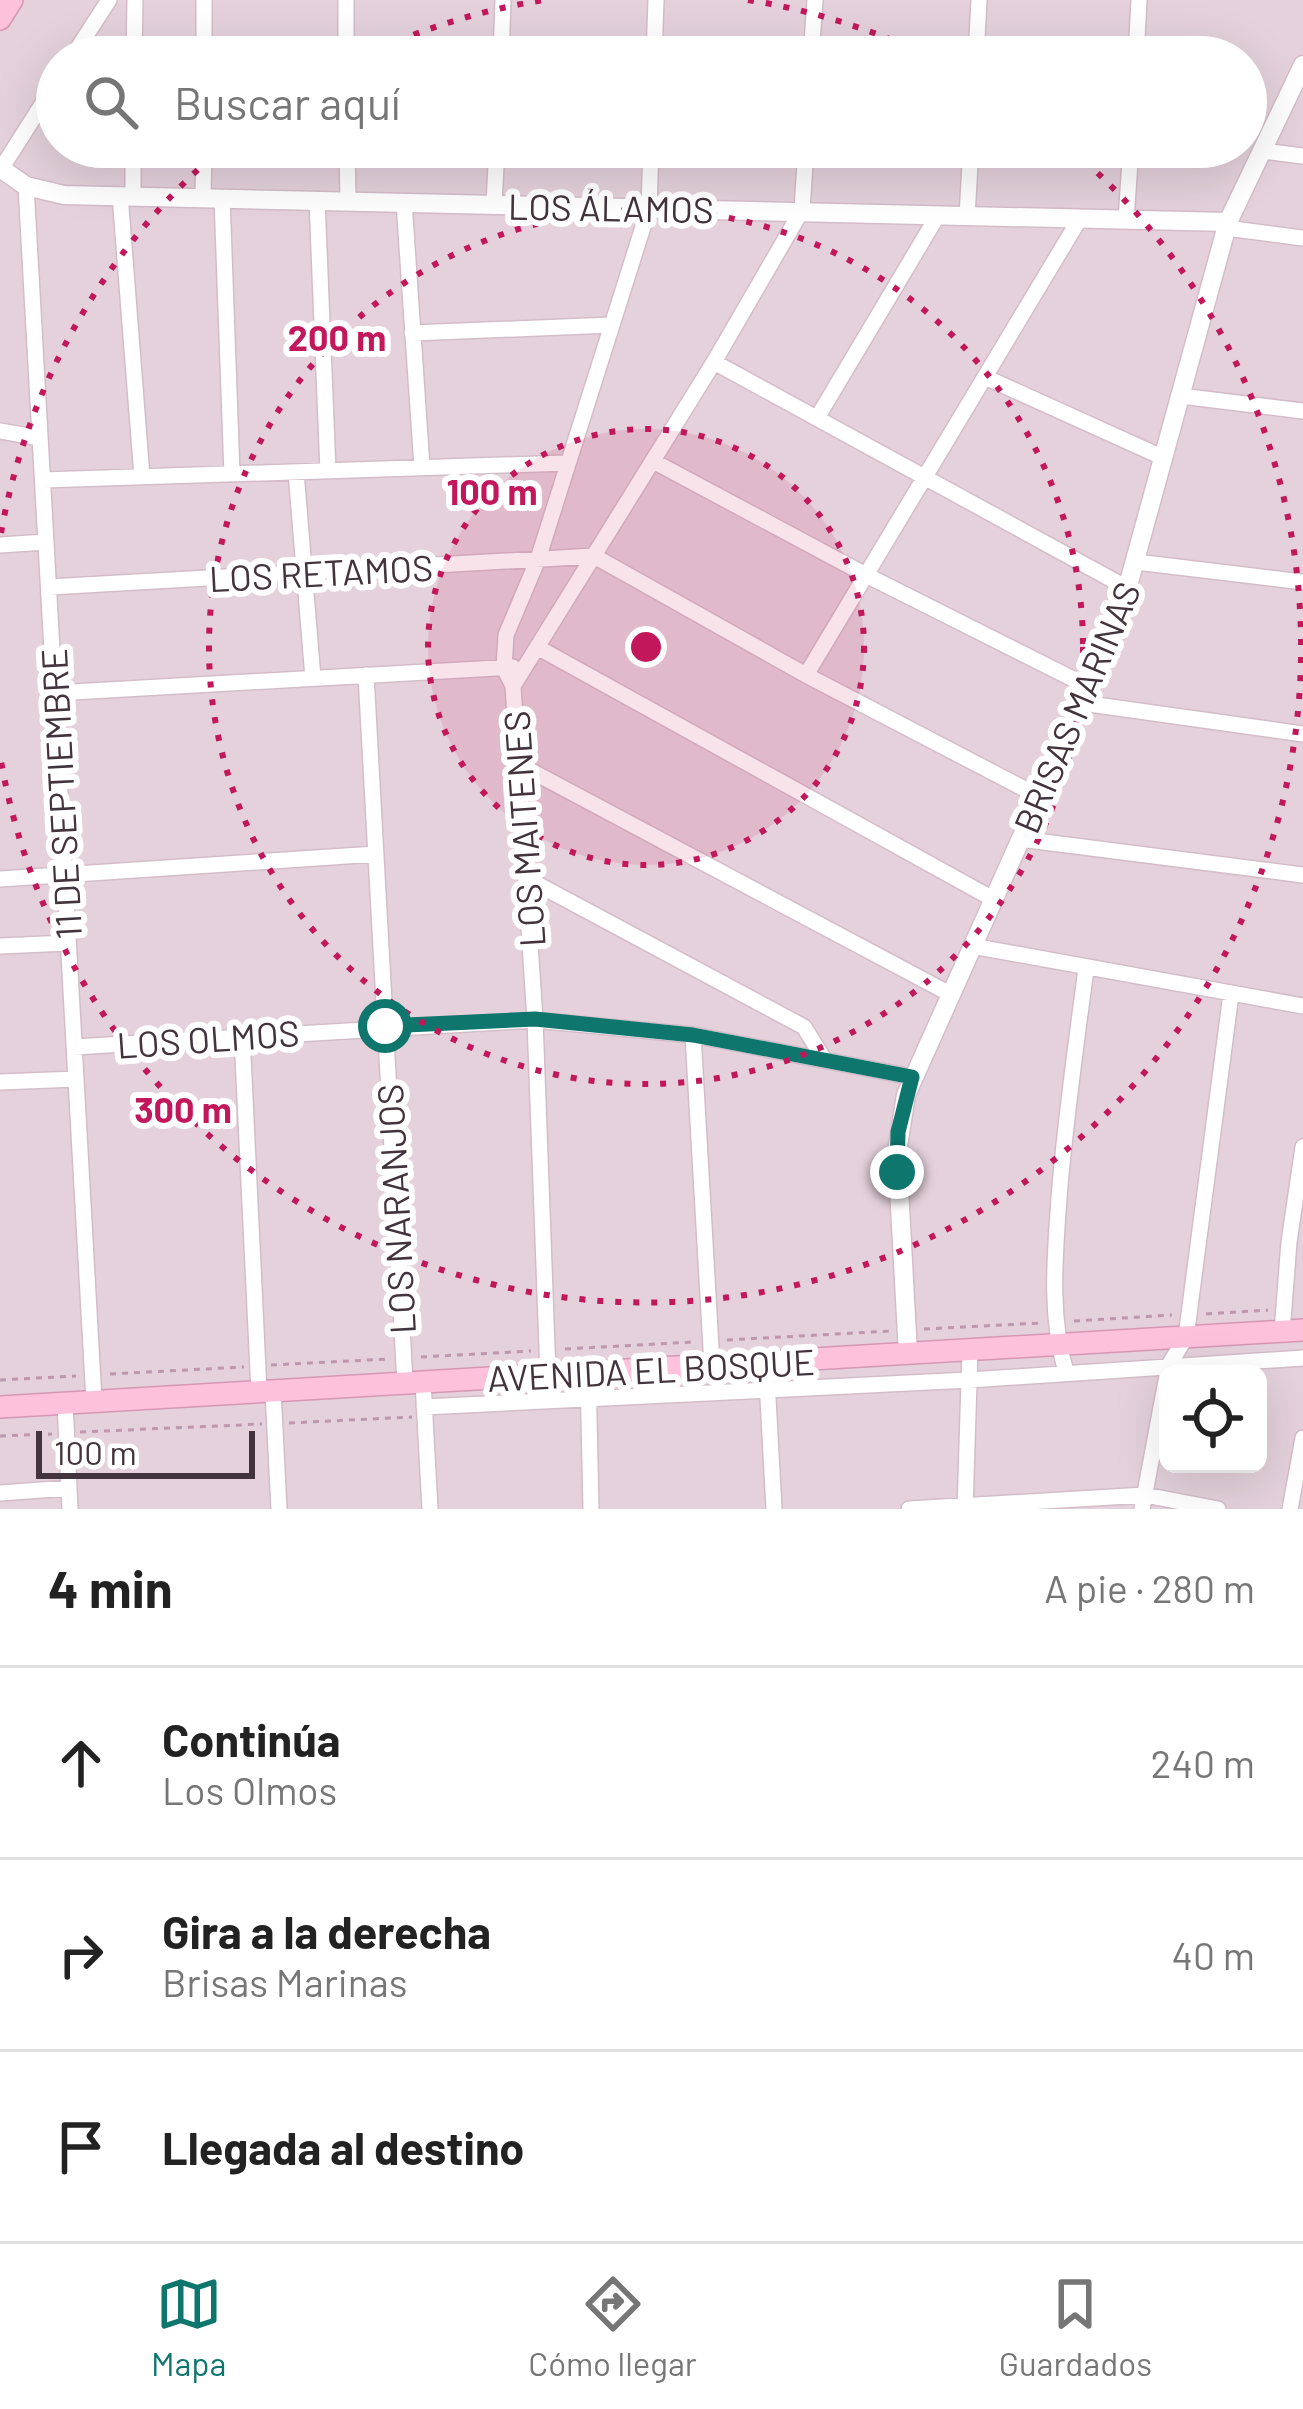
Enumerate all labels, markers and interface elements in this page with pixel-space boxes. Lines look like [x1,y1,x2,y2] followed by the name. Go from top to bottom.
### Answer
[36,36,1267,168] search box
[78,69,144,135] icon: search
[174,75,401,129] text: Buscar aquí
[508,184,714,230] street label: LOS ÁLAMOS
[288,315,386,358] text: 200 m
[446,469,538,512] text: 100 m
[208,545,434,599] street label: LOS RETAMOS
[1004,575,1148,839] street label: BRISAS MARINAS
[625,626,667,668] centre of rings
[31,647,89,941] street label: 11 DE SEPTIEMBRE
[493,709,553,949] street label: LOS MAITENES
[358,999,412,1053] route start
[115,1010,301,1066] street label: LOS OLMOS
[367,1083,423,1335] street label: LOS NARANJOS
[134,1087,232,1130] text: 300 m
[870,1145,924,1199] route end
[486,1339,816,1399] street label: AVENIDA EL BOSQUE
[1159,1365,1267,1473] map controls
[1159,1365,1267,1473] button: locate
[36,1425,255,1478] scale bar
[54,1432,137,1472] text: 100 m
[48,1557,173,1618] text: 4 min
[1044,1564,1255,1611] text: A pie · 280 m
[162,1712,341,1766] text: Continúa
[48,1730,114,1796] icon: ahead
[1151,1739,1255,1786] text: 240 m
[162,1766,337,1813] text: Los Olmos
[162,1904,491,1958] text: Gira a la derecha
[48,1922,114,1988] icon: right
[1171,1931,1255,1978] text: 40 m
[162,1958,408,2005] text: Brisas Marinas
[48,2114,114,2180] icon: arrive
[162,2120,524,2174] text: Llegada al destino
[151,2271,226,2383] tab: Mapa
[528,2271,697,2383] tab: Cómo llegar
[999,2271,1152,2383] tab: Guardados

